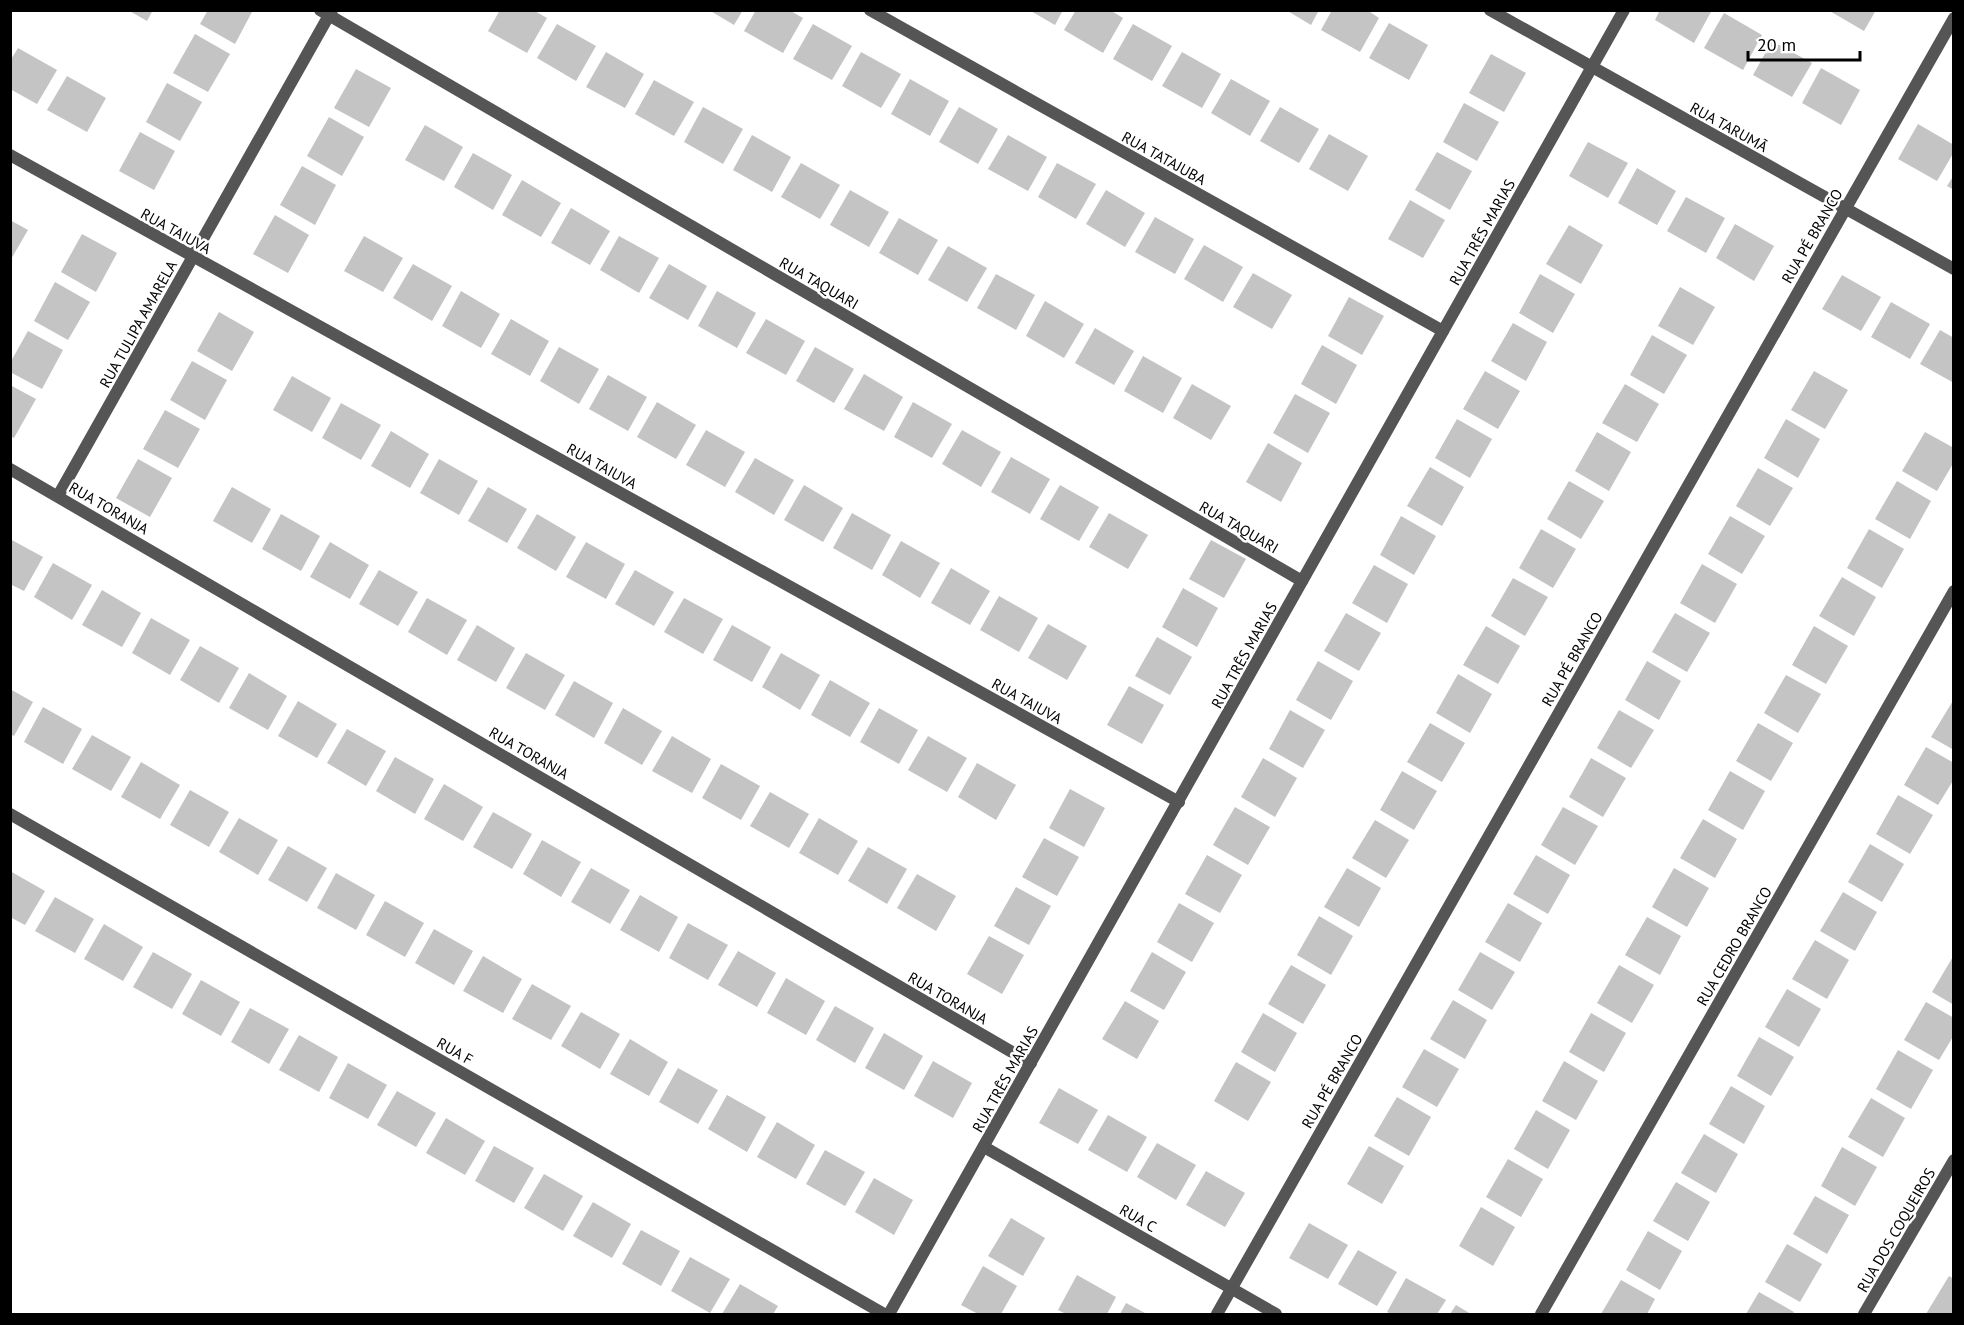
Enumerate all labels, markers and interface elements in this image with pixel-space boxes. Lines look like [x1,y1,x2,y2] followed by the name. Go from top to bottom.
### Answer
[1748,24,1860,62] scale bar
[1757,33,1796,56] text: 20 m
[1687,98,1771,156] street label: RUA TARUMÃ
[1119,127,1210,189] street label: RUA TATAJUBA
[1445,176,1519,288] street label: RUA TRÊS MARIAS
[1777,185,1847,287] street label: RUA PÉ BRANCO
[138,204,215,258] street label: RUA TAIUVA
[776,253,862,313] street label: RUA TAQUARI
[95,257,181,391] street label: RUA TULIPA AMARELA
[564,439,641,493] street label: RUA TAIUVA
[66,478,152,539] street label: RUA TORANJA
[1196,497,1282,557] street label: RUA TAQUARI
[1207,599,1281,711] street label: RUA TRÊS MARIAS
[1537,608,1607,710] street label: RUA PÉ BRANCO
[989,674,1066,728] street label: RUA TAIUVA
[486,723,572,784] street label: RUA TORANJA
[1692,883,1776,1009] street label: RUA CEDRO BRANCO
[905,968,991,1029] street label: RUA TORANJA
[968,1023,1042,1135] street label: RUA TRÊS MARIAS
[1297,1030,1367,1132] street label: RUA PÉ BRANCO
[434,1033,476,1069] street label: RUA F
[1853,1164,1939,1295] street label: RUA DOS COQUEIROS
[1116,1200,1160,1236] street label: RUA C

